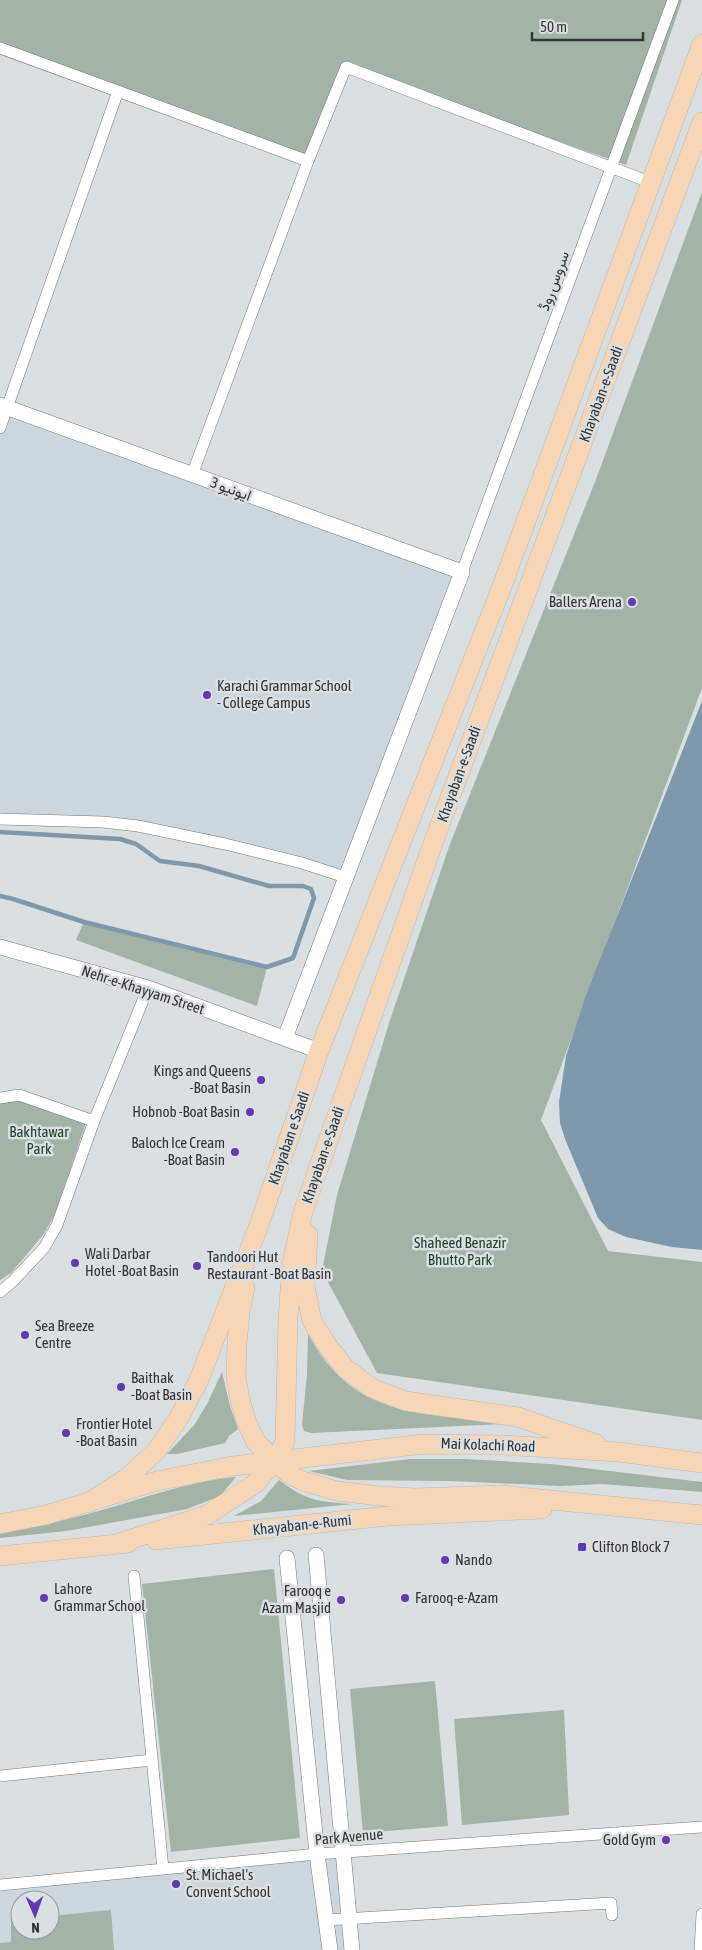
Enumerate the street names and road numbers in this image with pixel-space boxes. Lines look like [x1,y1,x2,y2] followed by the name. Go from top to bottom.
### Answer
[535,248,574,314] street label: سروس روڈ
[575,343,626,444] street label: Khayaban-e-Saadi
[208,473,254,505] street label: ایونیو 3
[433,723,484,824] street label: Khayaban-e-Saadi
[80,962,207,1017] street label: Nehr-e-Khayyam Street
[265,1089,312,1187] street label: Khayaban e Saadi
[298,1104,347,1205] street label: Khayaban-e-Saadi
[440,1434,536,1455] street label: Mai Kolachi Road
[252,1511,352,1538] street label: Khayaban-e-Rumi
[314,1825,384,1848] street label: Park Avenue

